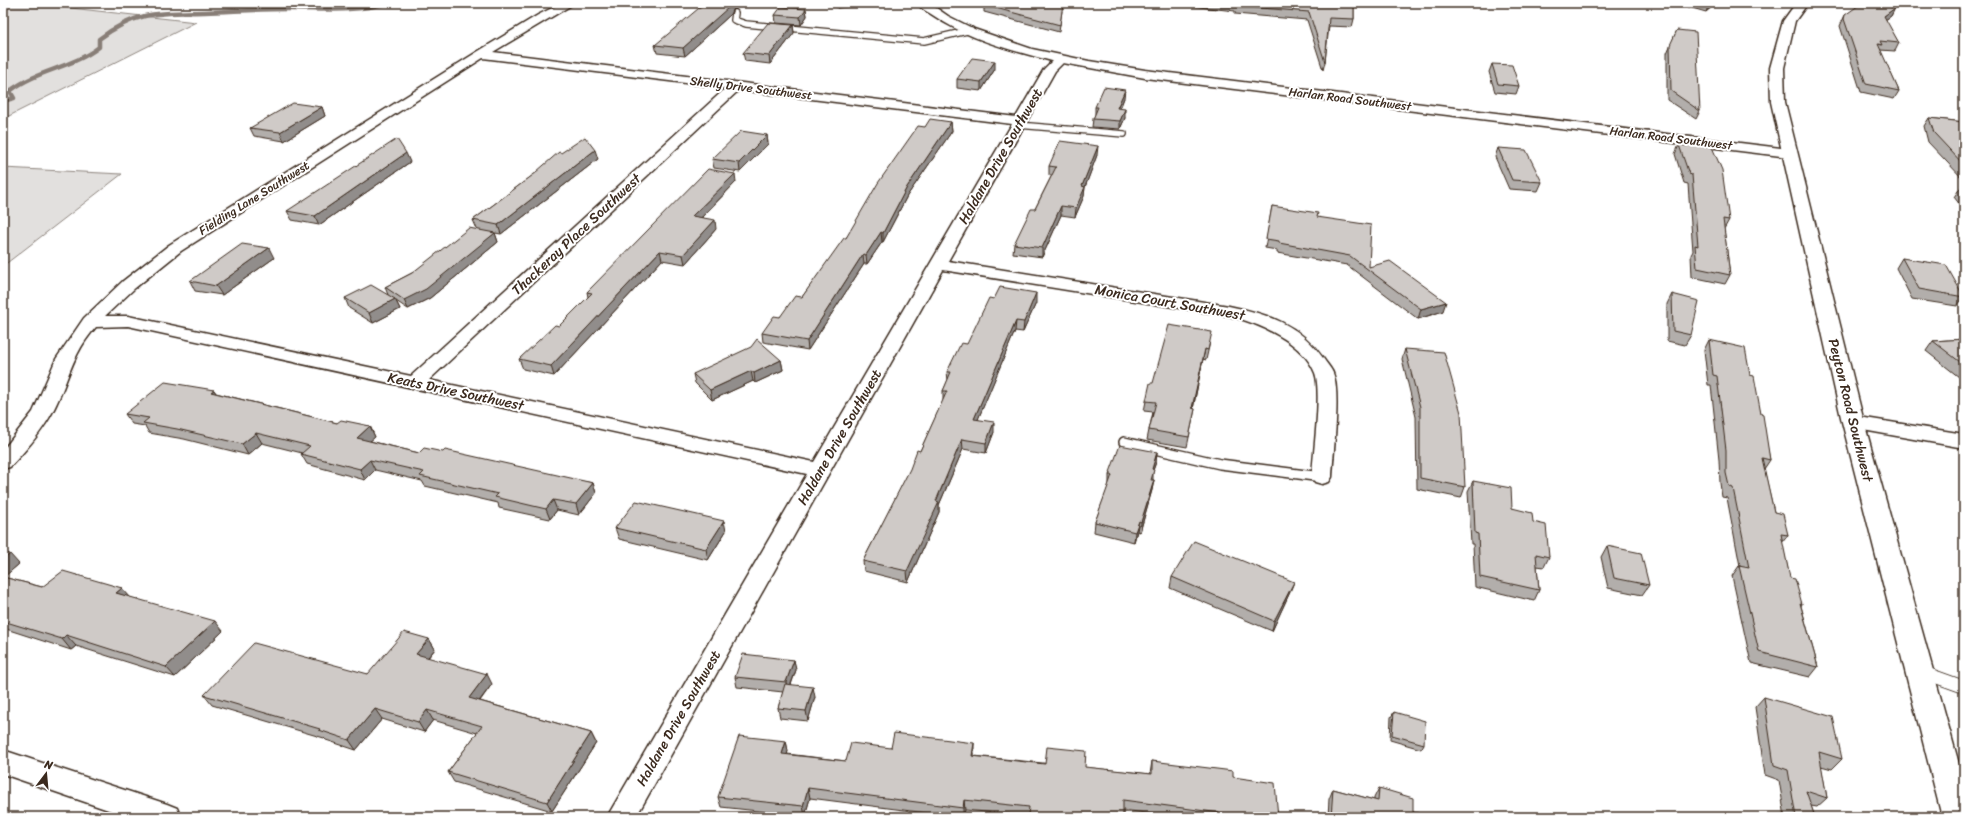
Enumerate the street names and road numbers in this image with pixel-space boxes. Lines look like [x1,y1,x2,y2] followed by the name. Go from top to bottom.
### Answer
[689,70,813,106] street label: Shelly Drive Southwest
[1287,81,1414,118] street label: Harlan Road Southwest
[951,83,1050,229] street label: Haldane Drive Southwest
[1608,120,1735,157] street label: Harlan Road Southwest
[194,155,314,241] street label: Fielding Lane Southwest
[505,166,648,302] street label: Thackeray Place Southwest
[1093,277,1248,328] street label: Monica Court Southwest
[1821,336,1881,486] street label: Peyton Road Southwest
[790,364,889,510] street label: Haldane Drive Southwest
[385,365,528,418] street label: Keats Drive Southwest
[629,645,728,791] street label: Haldane Drive Southwest

